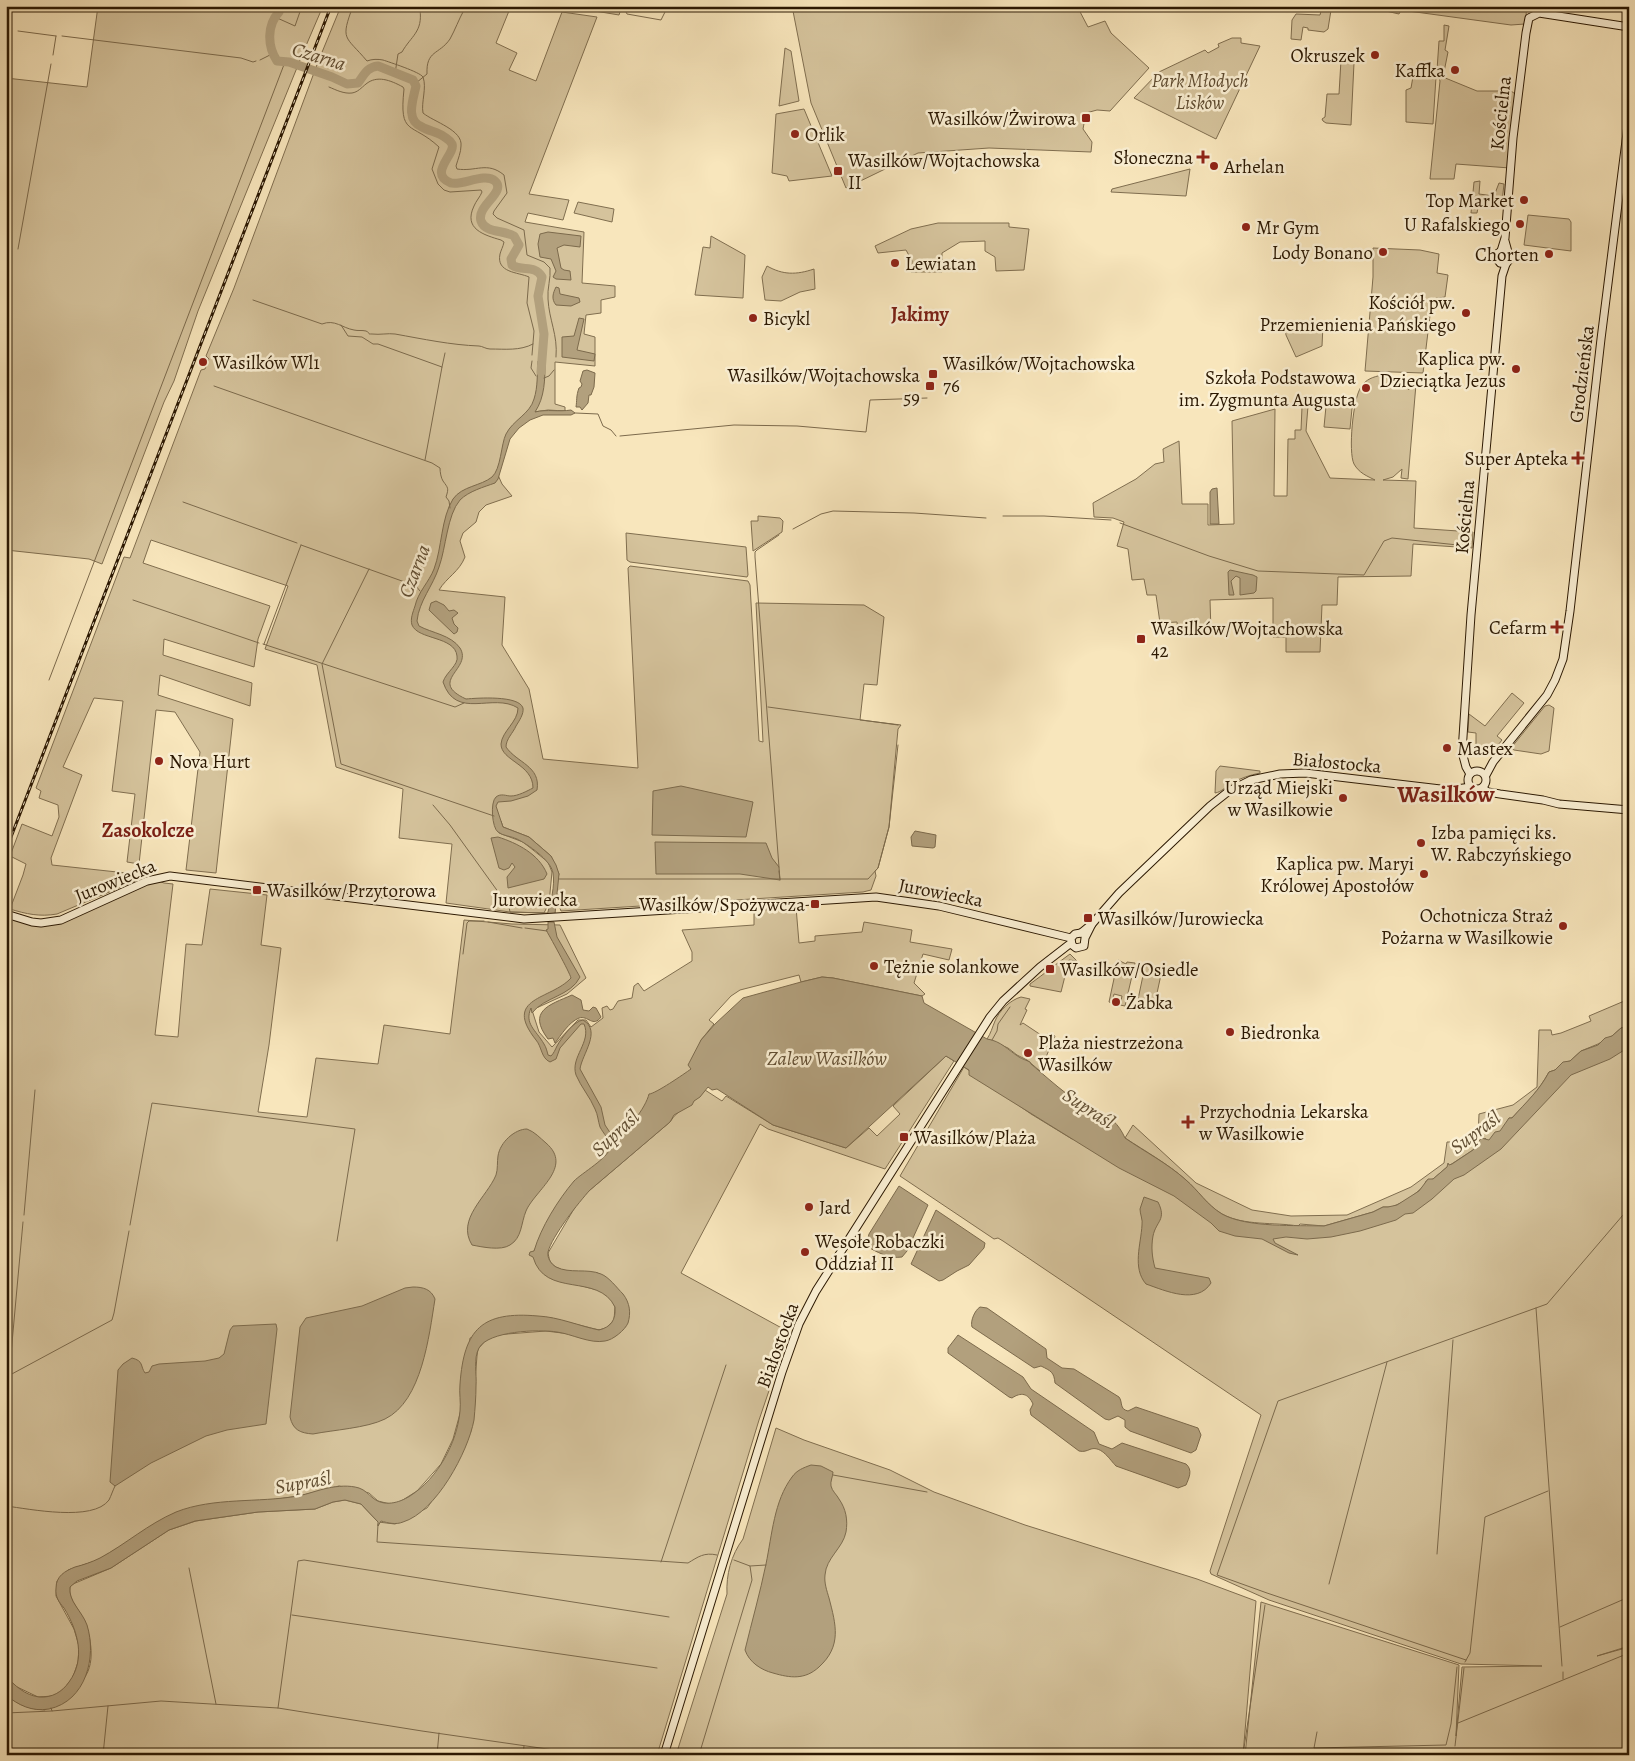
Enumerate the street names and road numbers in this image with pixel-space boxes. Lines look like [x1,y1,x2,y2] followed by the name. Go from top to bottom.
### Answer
[1484,75,1518,151] street label: Kościelna
[1563,324,1601,424] street label: Grodzieńska
[1449,479,1481,555] street label: Kościelna
[1291,746,1383,780] street label: Białostocka
[71,853,160,909] street label: Jurowiecka
[896,872,985,914] street label: Jurowiecka
[492,887,578,913] street label: Jurowiecka
[750,1299,805,1392] street label: Białostocka

